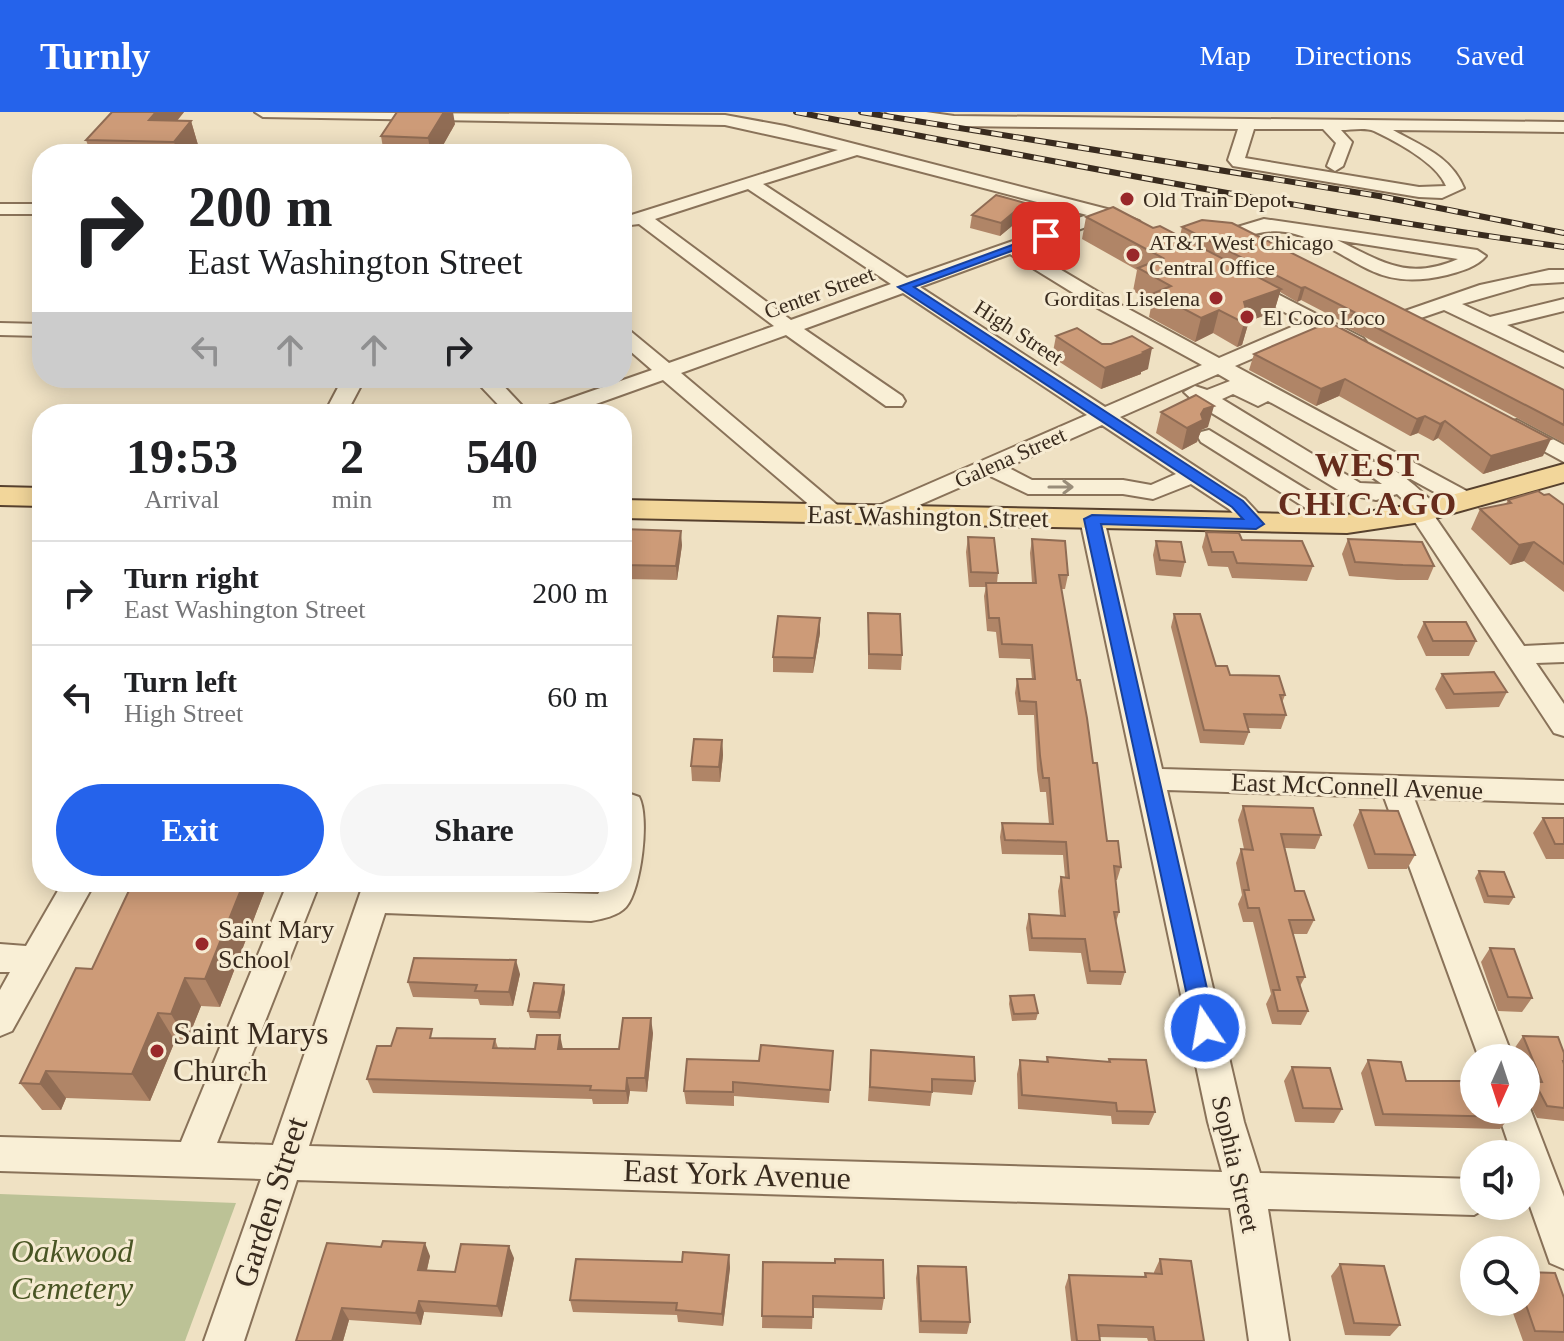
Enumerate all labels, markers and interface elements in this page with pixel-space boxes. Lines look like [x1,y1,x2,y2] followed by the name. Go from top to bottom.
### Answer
[40,35,151,77] text: Turnly
[1200,40,1251,71] text: Map
[1295,40,1412,71] text: Directions
[1456,40,1524,71] text: Saved
[56,176,160,280] icon: right
[188,176,333,238] text: 200 m
[1143,187,1287,212] place label: Old Train Depot
[1118,190,1136,208] marker: Old Train Depot
[1012,202,1080,270] pin
[1024,214,1068,258] icon: arrive
[1149,230,1333,280] place label: AT&T West Chicago Central Office
[188,242,522,282] text: East Washington Street
[1124,246,1142,264] marker: AT&T West Chicago Central Office
[761,261,878,324] street label: Center Street
[1044,286,1200,311] place label: Gorditas Liselena
[1207,289,1225,307] marker: Gorditas Liselena
[970,294,1068,370] street label: High Street
[1263,305,1385,330] place label: El Coco Loco
[1238,308,1256,326] marker: El Coco Loco
[184,328,228,372] icon: left
[268,328,312,372] icon: ahead
[352,328,396,372] icon: ahead
[436,328,480,372] icon: right
[951,422,1070,493] street label: Galena Street
[126,430,238,483] text: 19:53
[340,430,364,483] text: 2
[466,430,538,483] text: 540
[1278,446,1458,522] district label: WEST CHICAGO
[1047,479,1074,495] one-way arrow
[144,485,219,514] text: Arrival
[332,485,372,514] text: min
[492,485,512,514] text: m
[807,500,1050,533] street label: East Washington Street
[124,561,259,594] text: Turn right
[56,571,100,615] icon: right
[532,576,608,609] text: 200 m
[124,595,366,624] text: East Washington Street
[124,665,237,698] text: Turn left
[56,675,100,719] icon: left
[547,680,608,713] text: 60 m
[124,699,243,728] text: High Street
[1230,768,1484,805] street label: East McConnell Avenue
[56,784,324,876] button: Exit
[340,784,608,876] button: Share
[218,915,334,974] place label: Saint Mary School
[193,935,211,953] marker: Saint Mary School
[1163,986,1247,1070] position arrow
[173,1015,329,1088] place label: Saint Marys Church
[148,1042,166,1060] marker: Saint Marys Church
[1460,1044,1540,1124] north arrow
[1460,1044,1540,1316] map controls
[1206,1093,1265,1236] street label: Sophia Street
[226,1112,314,1292] street label: Garden Street
[1460,1140,1540,1220] button: sound
[623,1152,851,1196] street label: East York Avenue
[11,1233,134,1306] park label: Oakwood Cemetery
[1460,1236,1540,1316] button: search

